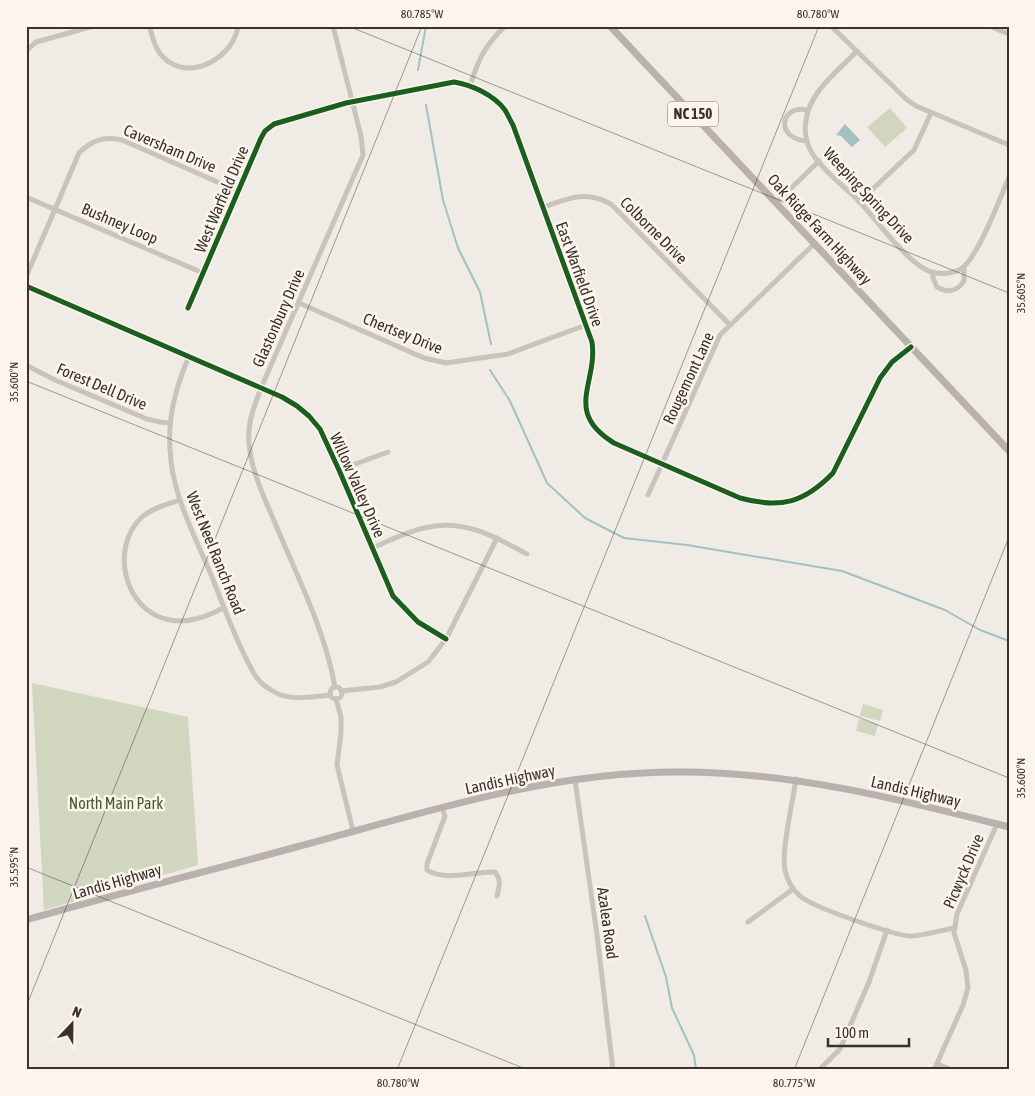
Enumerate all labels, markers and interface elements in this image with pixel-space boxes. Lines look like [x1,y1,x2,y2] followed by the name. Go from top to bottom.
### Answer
[401,7,443,21] text: 80.785°W
[797,7,839,21] text: 80.780°W
[668,102,718,126] road number: NC 150
[121,120,219,176] street label: Caversham Drive
[190,143,252,255] street label: West Warfield Drive
[819,143,918,247] street label: Weeping Spring Drive
[763,170,876,289] street label: Oak Ridge Farm Highway
[617,193,691,267] street label: Colborne Drive
[79,199,161,248] street label: Bushney Loop
[553,219,607,329] street label: East Warfield Drive
[248,266,309,370] street label: Glastonbury Drive
[1014,273,1028,313] text: 35.605°N
[360,309,445,358] street label: Chertsey Drive
[659,329,718,427] street label: Rougemont Lane
[54,359,150,413] street label: Forest Dell Drive
[7,362,21,402] text: 35.600°N
[326,430,389,541] street label: Willow Valley Drive
[183,489,249,617] street label: West Neel Ranch Road
[1014,758,1028,798] text: 35.600°N
[463,761,557,798] street label: Landis Highway
[869,772,963,811] street label: Landis Highway
[69,794,163,812] park label: North Main Park
[939,831,988,911] street label: Picwyck Drive
[7,847,21,887] text: 35.595°N
[71,860,164,903] street label: Landis Highway
[594,886,622,960] street label: Azalea Road
[48,998,98,1048] north arrow
[70,1003,84,1021] text: N
[828,1016,909,1048] scale bar
[835,1024,869,1041] text: 100 m
[377,1076,419,1090] text: 80.780°W
[773,1076,815,1090] text: 80.775°W

